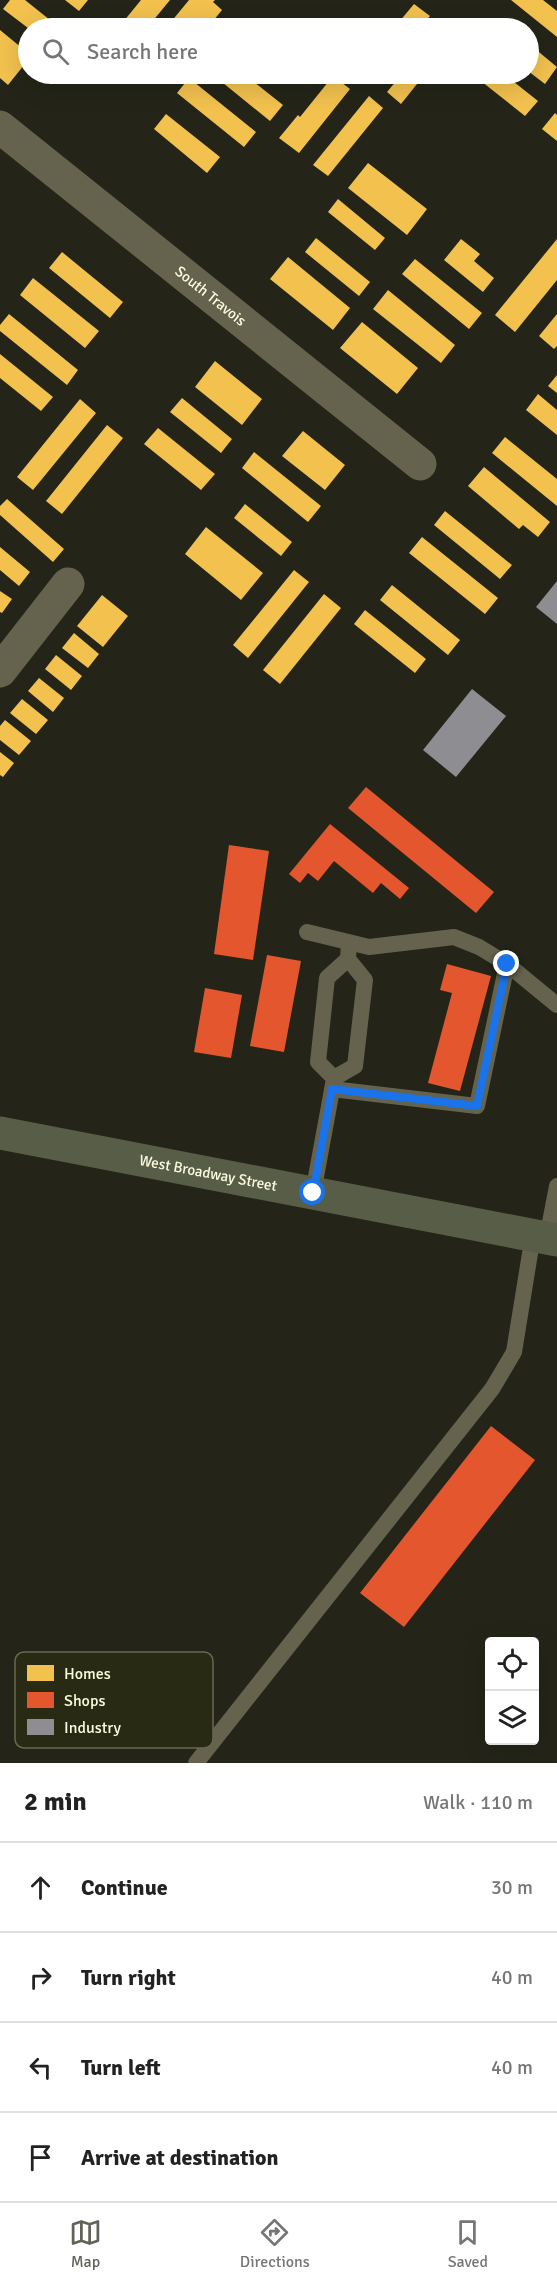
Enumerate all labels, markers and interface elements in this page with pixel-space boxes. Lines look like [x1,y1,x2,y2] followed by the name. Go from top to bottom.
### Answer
[18,18,539,84] search box
[39,35,72,68] icon: search
[87,38,198,65] text: Search here
[172,262,250,330] street label: South Travois
[493,950,519,976] route end
[138,1151,279,1195] street label: West Broadway Street
[299,1179,325,1205] route start
[485,1637,539,1745] map controls
[485,1637,539,1691] button: locate
[15,1652,213,1748] legend
[64,1664,111,1684] text: Homes
[64,1691,105,1711] text: Shops
[485,1691,539,1745] button: layers
[64,1718,122,1738] text: Industry
[24,1786,87,1818] text: 2 min
[423,1790,533,1815] text: Walk · 110 m
[24,1871,57,1904] icon: ahead
[81,1874,168,1901] text: Continue
[491,1875,533,1900] text: 30 m
[24,1961,57,1994] icon: right
[81,1964,176,1991] text: Turn right
[491,1965,533,1990] text: 40 m
[24,2051,57,2084] icon: left
[81,2054,161,2081] text: Turn left
[491,2055,533,2080] text: 40 m
[24,2141,57,2174] icon: arrive
[81,2144,278,2171] text: Arrive at destination
[69,2216,102,2272] tab: Map
[240,2216,310,2272] tab: Directions
[448,2216,488,2272] tab: Saved

